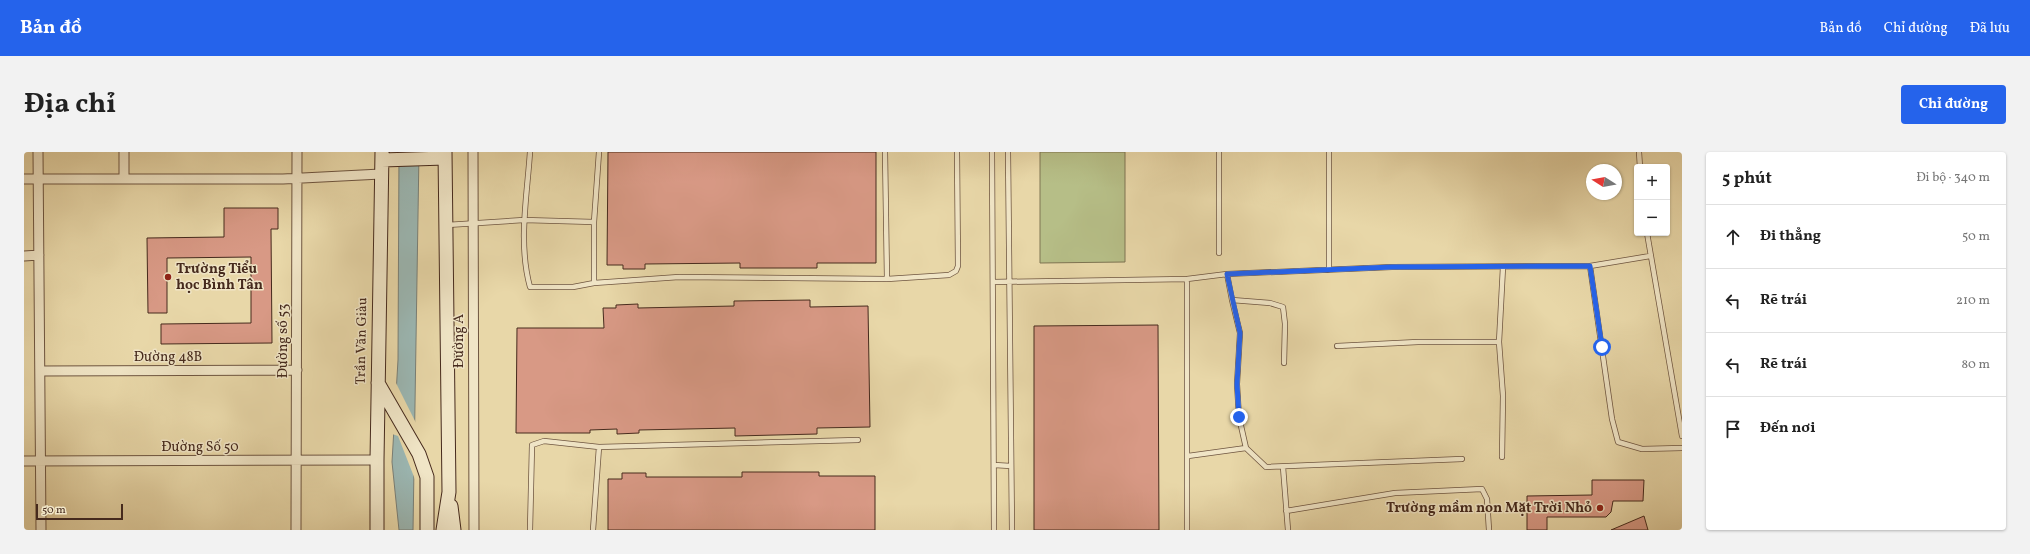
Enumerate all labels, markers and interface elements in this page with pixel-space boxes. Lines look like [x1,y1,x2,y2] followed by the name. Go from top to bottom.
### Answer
[20,15,82,41] text: Bản đồ
[1820,19,1862,38] text: Bản đồ
[1884,19,1948,38] text: Chỉ đường
[1970,19,2010,38] text: Đã lưu
[24,85,116,124] text: Địa chỉ
[1901,85,2006,124] button: Chỉ đường
[1586,164,1622,200] north arrow
[1634,164,1670,236] map controls
[1634,164,1670,200] button: +
[1722,167,1772,190] text: 5 phút
[1916,169,1990,187] text: Đi bộ · 340 m
[1634,200,1670,236] button: −
[1722,226,1744,248] icon: ahead
[1760,226,1821,247] text: Đi thẳng
[1962,228,1990,246] text: 50 m
[176,260,263,295] place label: Trường Tiểu học Bình Tân
[163,272,173,282] marker: Trường Tiểu học Bình Tân
[1722,290,1744,312] icon: left
[1760,290,1807,311] text: Rẽ trái
[1956,292,1990,310] text: 210 m
[352,297,372,385] street label: Trần Văn Giàu
[274,304,293,378] street label: Đường số 53
[450,314,469,368] street label: Đường A
[1593,338,1611,356] route start
[134,348,202,367] street label: Đường 48B
[1722,354,1744,376] icon: left
[1760,354,1807,375] text: Rẽ trái
[1961,356,1990,374] text: 80 m
[1230,408,1248,426] route end
[1722,418,1744,440] icon: arrive
[1760,418,1816,439] text: Đến nơi
[161,438,239,457] street label: Đường Số 50
[1386,499,1592,518] place label: Trường mầm non Mặt Trời Nhỏ
[36,502,123,521] scale bar
[42,503,66,518] text: 50 m
[1595,503,1605,513] marker: Trường mầm non Mặt Trời Nhỏ

